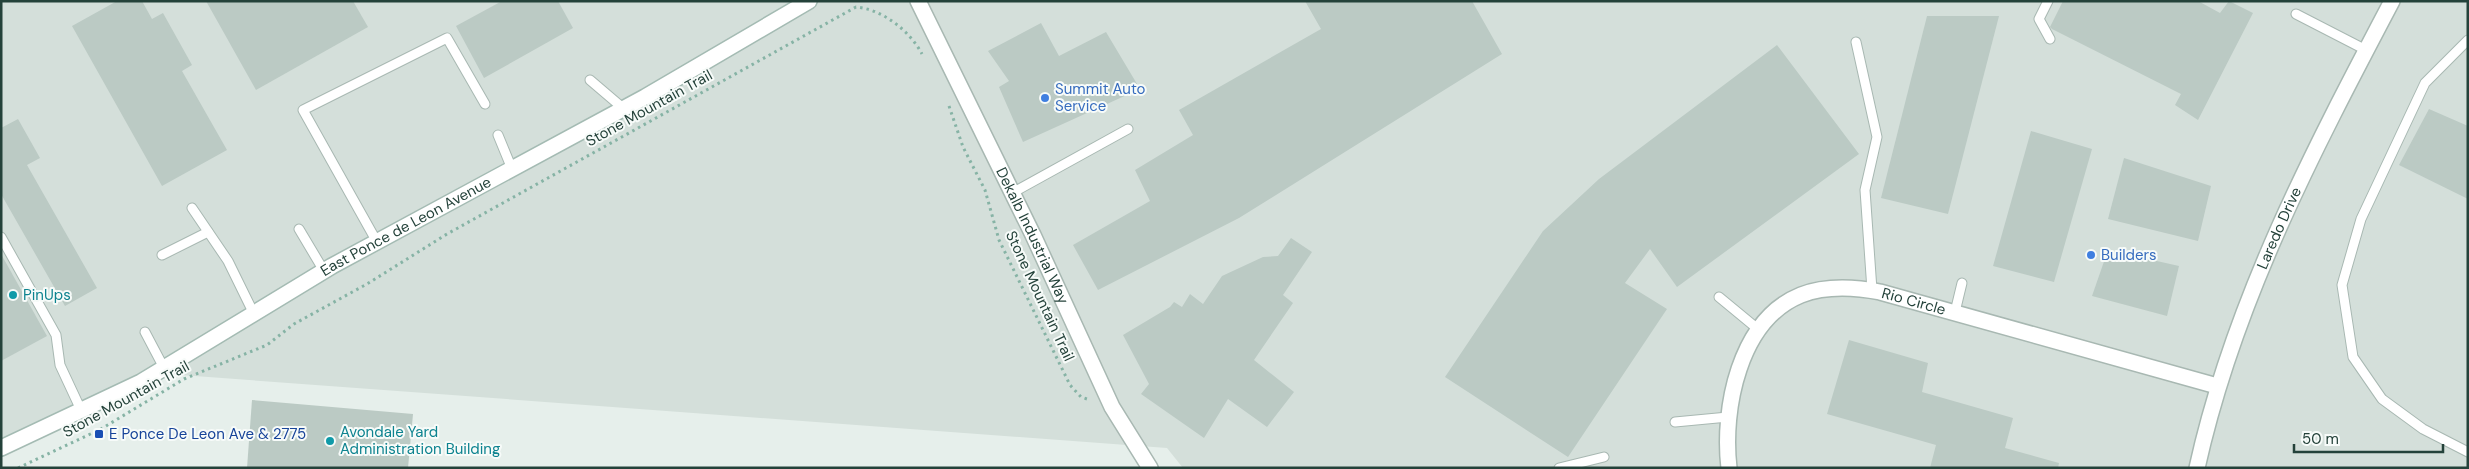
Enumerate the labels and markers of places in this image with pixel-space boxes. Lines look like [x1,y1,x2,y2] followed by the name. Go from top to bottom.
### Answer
[1055,79,1146,116] place label: Summit Auto Service
[1039,92,1051,104] marker: Summit Auto Service
[2101,245,2157,265] place label: Builders
[2085,249,2097,261] marker: Builders
[23,285,71,305] place label: PinUps
[7,289,19,301] marker: PinUps
[340,422,500,459] place label: Avondale Yard Administration Building
[109,424,306,444] place label: E Ponce De Leon Ave & 2775
[93,428,105,440] marker: E Ponce De Leon Ave & 2775
[324,435,336,447] marker: Avondale Yard Administration Building

